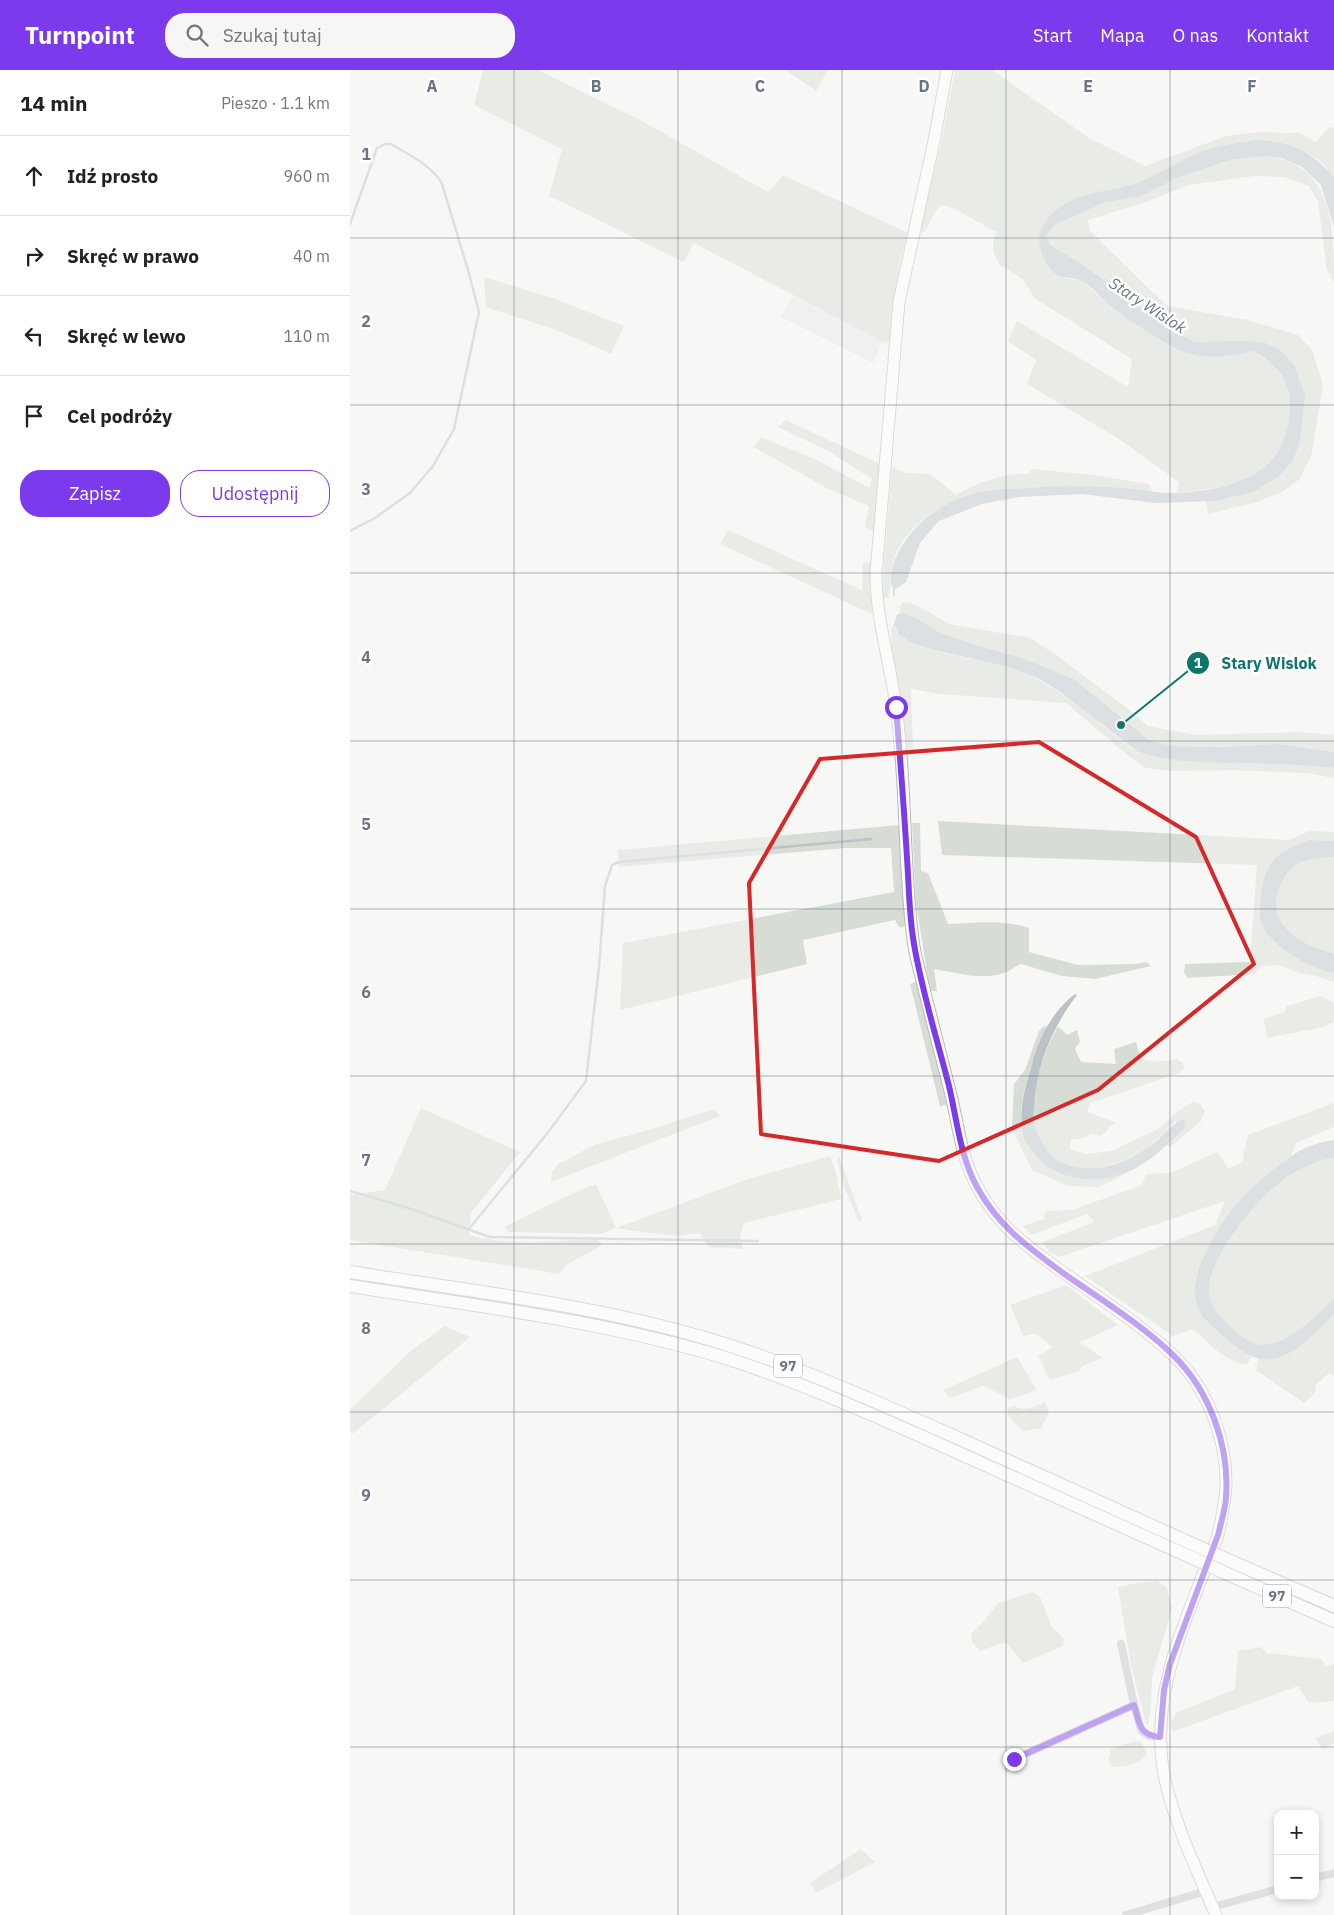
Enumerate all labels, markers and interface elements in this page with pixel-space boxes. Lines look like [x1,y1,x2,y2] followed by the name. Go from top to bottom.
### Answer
[165,13,515,58] search box
[25,19,135,51] text: Turnpoint
[183,21,211,49] icon: search
[223,23,322,47] text: Szukaj tutaj
[1033,24,1072,47] text: Start
[1100,24,1145,47] text: Mapa
[1173,24,1218,47] text: O nas
[1246,24,1309,47] text: Kontakt
[427,76,438,96] text: A
[591,76,602,96] text: B
[755,76,765,96] text: C
[918,76,930,96] text: D
[1083,76,1093,96] text: E
[1247,76,1257,96] text: F
[20,89,87,117] text: 14 min
[221,93,330,113] text: Pieszo · 1.1 km
[361,144,371,164] text: 1
[20,162,48,190] icon: ahead
[67,164,158,188] text: Idź prosto
[283,166,330,186] text: 960 m
[20,242,48,270] icon: right
[67,244,199,268] text: Skręć w prawo
[293,246,330,266] text: 40 m
[1106,273,1191,338] water label: Stary Wislok
[361,311,371,331] text: 2
[20,322,48,350] icon: left
[67,324,186,348] text: Skręć w lewo
[283,326,330,346] text: 110 m
[20,402,48,430] icon: arrive
[67,404,172,428] text: Cel podróży
[20,470,170,517] button: Zapisz
[180,470,330,517] button: Udostępnij
[361,479,371,499] text: 3
[361,647,371,667] text: 4
[1186,648,1326,679] callout: Stary Wislok
[1193,653,1203,672] text: 1
[1221,653,1317,673] text: Stary Wislok
[885,696,908,719] route start
[361,814,371,834] text: 5
[361,982,371,1002] text: 6
[361,1150,371,1170] text: 7
[361,1318,371,1338] text: 8
[774,1354,802,1378] road number: 97
[361,1485,371,1505] text: 9
[1263,1584,1291,1608] road number: 97
[1003,1748,1026,1771] route end
[1274,1810,1319,1900] map controls
[1274,1810,1319,1855] button: +
[1274,1855,1319,1900] button: −

